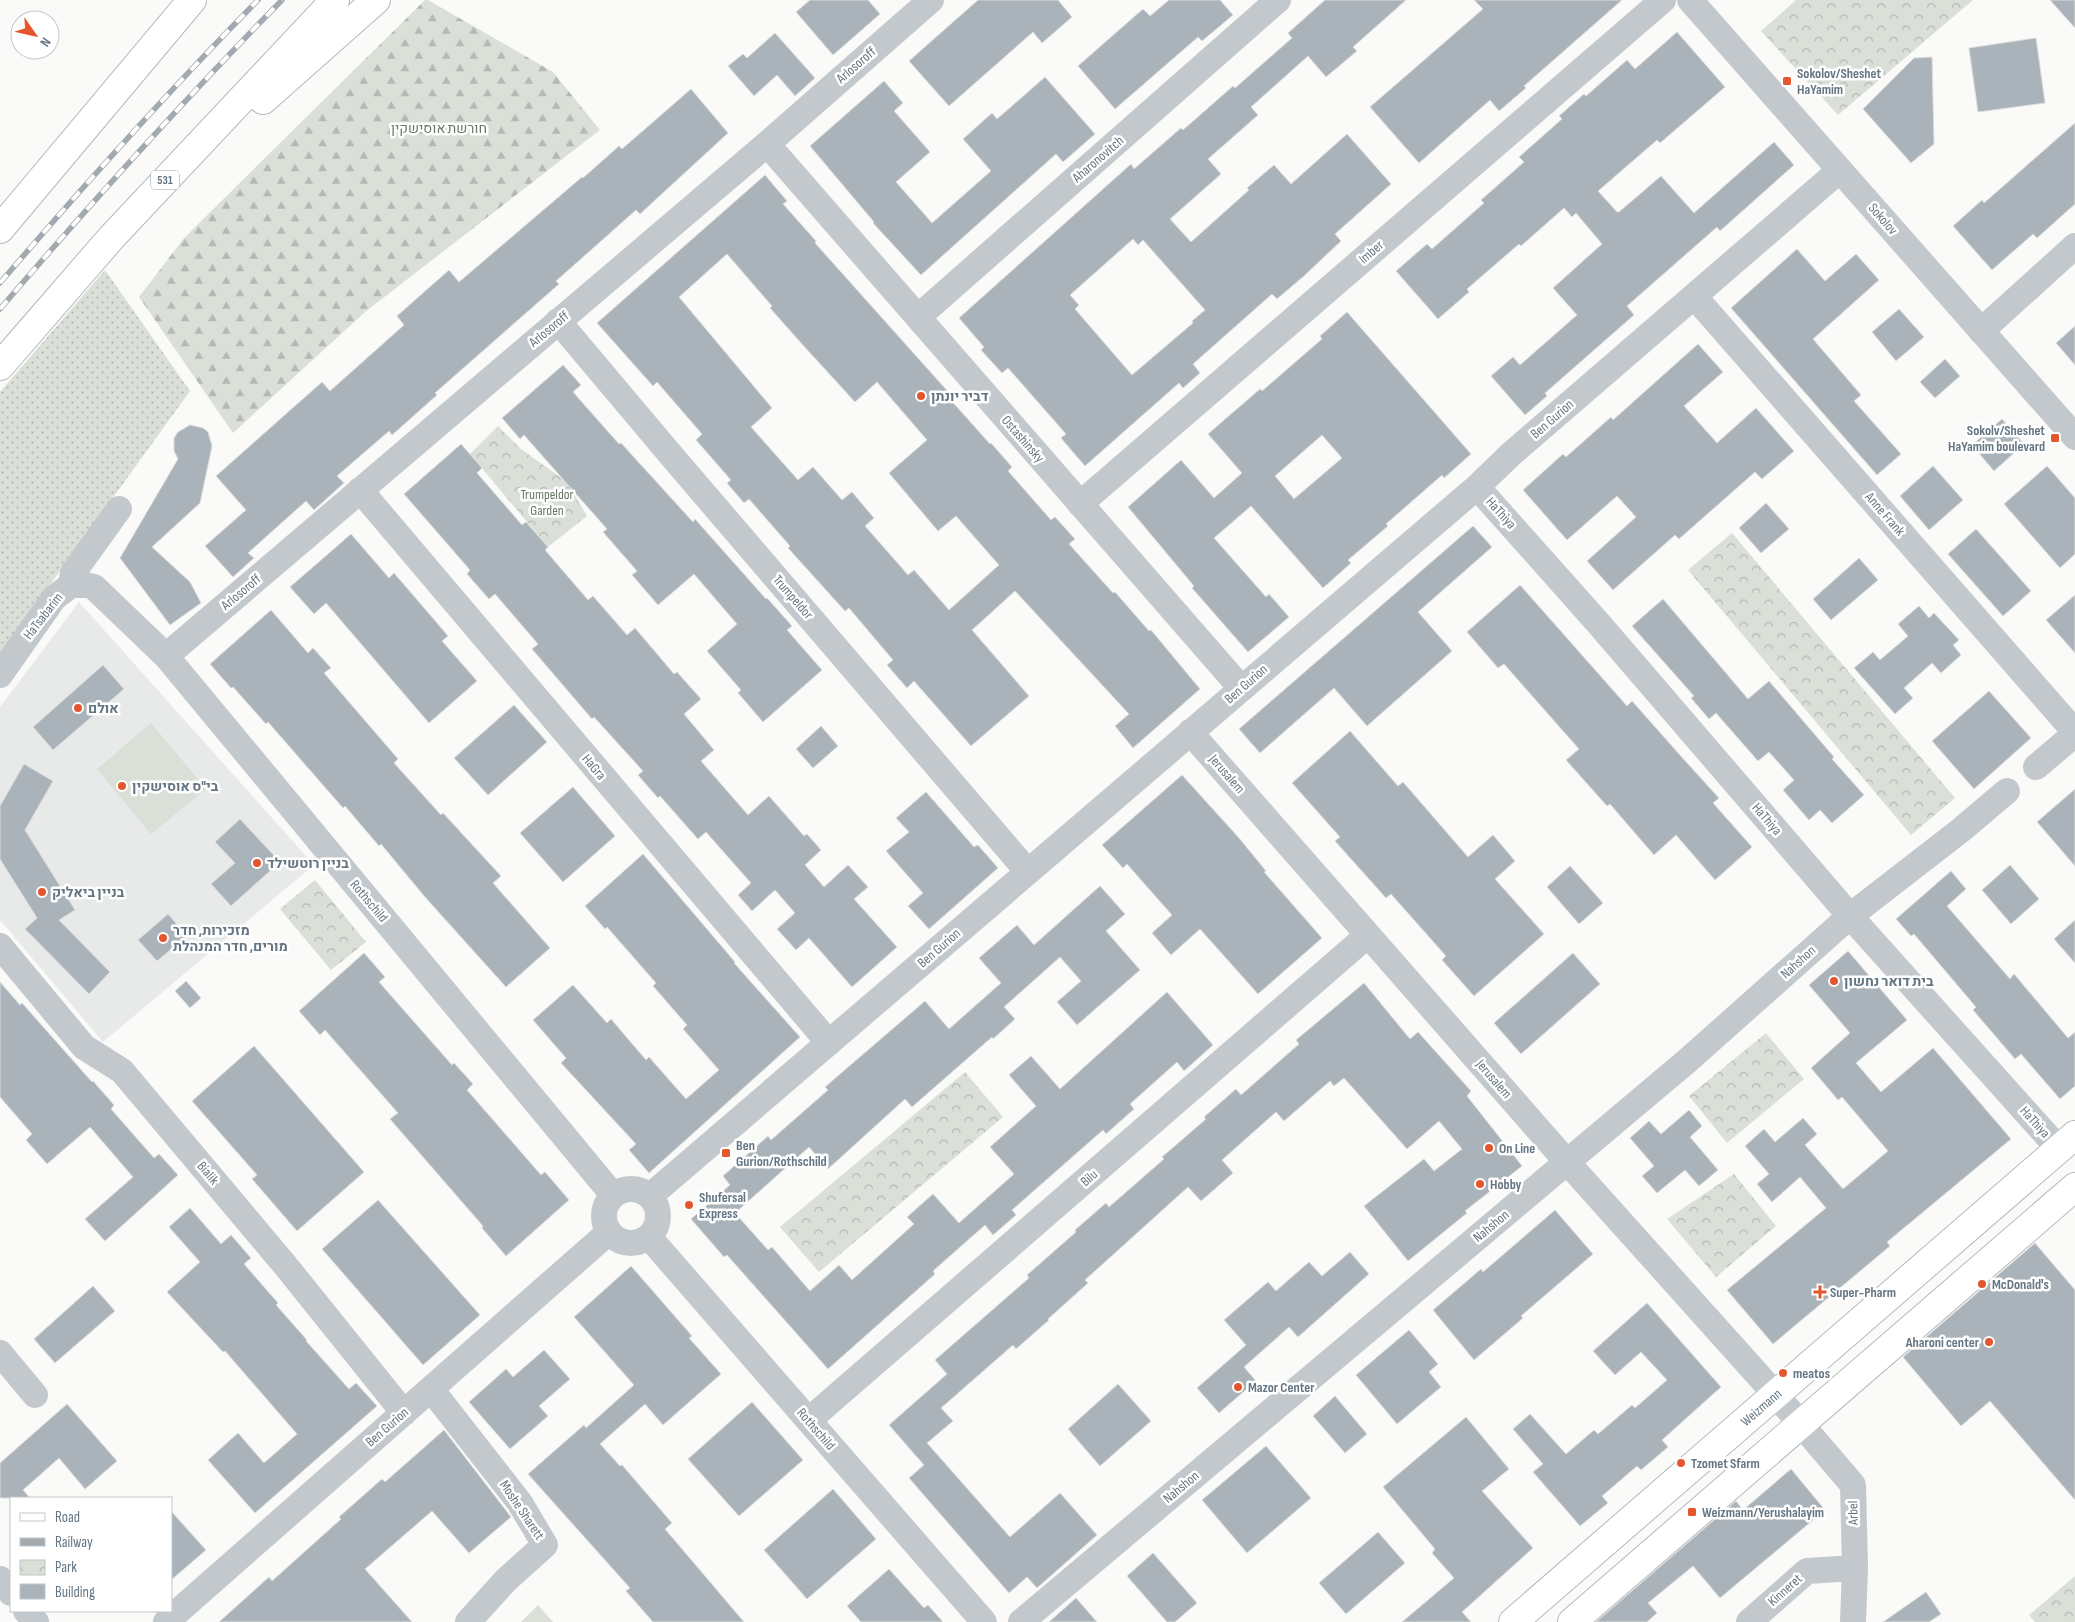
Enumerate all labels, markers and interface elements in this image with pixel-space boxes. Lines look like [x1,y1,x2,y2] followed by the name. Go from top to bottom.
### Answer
[10,10,60,60] north arrow
[36,34,55,50] text: N
[832,42,880,88] street label: Arlosoroff
[1797,65,1882,98] place label: Sokolov/Sheshet HaYamim
[1781,75,1793,87] marker: Sokolov/Sheshet HaYamim
[391,120,487,137] park label: חורשת אוסישקין
[1068,132,1127,187] street label: Aharonovitch
[151,170,179,190] road number: 531
[1865,200,1902,239] street label: Sokolov
[1355,237,1387,267] street label: Imber
[525,307,573,351] street label: Arlosoroff
[931,388,989,405] place label: דביר יונתן
[915,390,927,402] marker: דביר יונתן
[1527,396,1577,442] street label: Ben Gurion
[998,412,1048,466] street label: Ostashinsky
[1948,422,2045,455] place label: Sokolv/Sheshet HaYamim boulevard
[2049,432,2061,444] marker: Sokolv/Sheshet HaYamim boulevard
[520,486,574,519] park label: Trumpeldor Garden
[1861,488,1909,540] street label: Anne Frank
[1482,493,1520,533] street label: HaThiya
[217,570,265,614] street label: Arlosoroff
[769,571,817,623] street label: Trumpeldor
[20,589,66,643] street label: HaTsabarim
[1221,661,1271,707] street label: Ben Gurion
[88,700,119,717] place label: אולם
[72,702,84,714] marker: אולם
[1205,750,1248,797] street label: Jerusalem
[578,751,610,783] street label: HaGra
[132,778,219,795] place label: בי"ס אוסישקין
[116,780,128,792] marker: בי"ס אוסישקין
[1748,799,1786,839] street label: HaThiya
[267,855,349,872] place label: בניין רוטשילד
[251,857,263,869] marker: בניין רוטשילד
[346,876,392,926] street label: Rothschild
[52,884,125,901] place label: בניין ביאליק
[36,886,48,898] marker: בניין ביאליק
[173,922,288,955] place label: מזכירות, חדר מורים, חדר המנהלת
[914,925,964,971] street label: Ben Gurion
[157,932,169,944] marker: מזכירות, חדר מורים, חדר המנהלת
[1777,942,1819,982] street label: Nahshon
[1844,973,1934,990] place label: בית דואר נחשון
[1828,975,1840,987] marker: בית דואר נחשון
[1472,1055,1515,1102] street label: Jerusalem
[2016,1102,2054,1142] street label: HaThiya
[736,1137,827,1170] place label: Ben Gurion/Rothschild
[1499,1140,1535,1157] place label: On Line
[1483,1142,1495,1154] marker: On Line
[720,1147,732,1159] marker: Ben Gurion/Rothschild
[193,1158,223,1189] street label: Bialik
[1077,1166,1101,1190] street label: Bilu
[1490,1176,1522,1193] place label: Hobby
[1474,1178,1486,1190] marker: Hobby
[699,1189,746,1222] place label: Shufersal Express
[683,1199,695,1211] marker: Shufersal Express
[1470,1206,1512,1246] street label: Nahshon
[1992,1276,2049,1293] place label: McDonald's
[1976,1278,1988,1290] marker: McDonald's
[1830,1284,1896,1301] place label: Super-Pharm
[1814,1286,1826,1298] marker: Super-Pharm
[1905,1334,1980,1351] place label: Aharoni center
[1983,1336,1995,1348] marker: Aharoni center
[1793,1365,1830,1382] place label: meatos
[1777,1367,1789,1379] marker: meatos
[1248,1379,1315,1396] place label: Mazor Center
[1232,1381,1244,1393] marker: Mazor Center
[1737,1385,1785,1430] street label: Weizmann
[362,1404,412,1450] street label: Ben Gurion
[793,1405,839,1454] street label: Rothschild
[1691,1455,1760,1472] place label: Tzomet Sfarm
[1675,1457,1687,1469] marker: Tzomet Sfarm
[1160,1467,1202,1507] street label: Nahshon
[496,1477,548,1543] street label: Moshe Sharett
[10,1497,172,1612] legend
[1844,1501,1862,1526] street label: Arbel
[1702,1504,1824,1521] place label: Weizmann/Yerushalayim
[1686,1506,1698,1518] marker: Weizmann/Yerushalayim
[55,1508,80,1527] text: Road
[55,1533,93,1552] text: Railway
[55,1558,77,1577] text: Park
[1764,1570,1806,1610] street label: Kinneret
[55,1583,95,1602] text: Building

